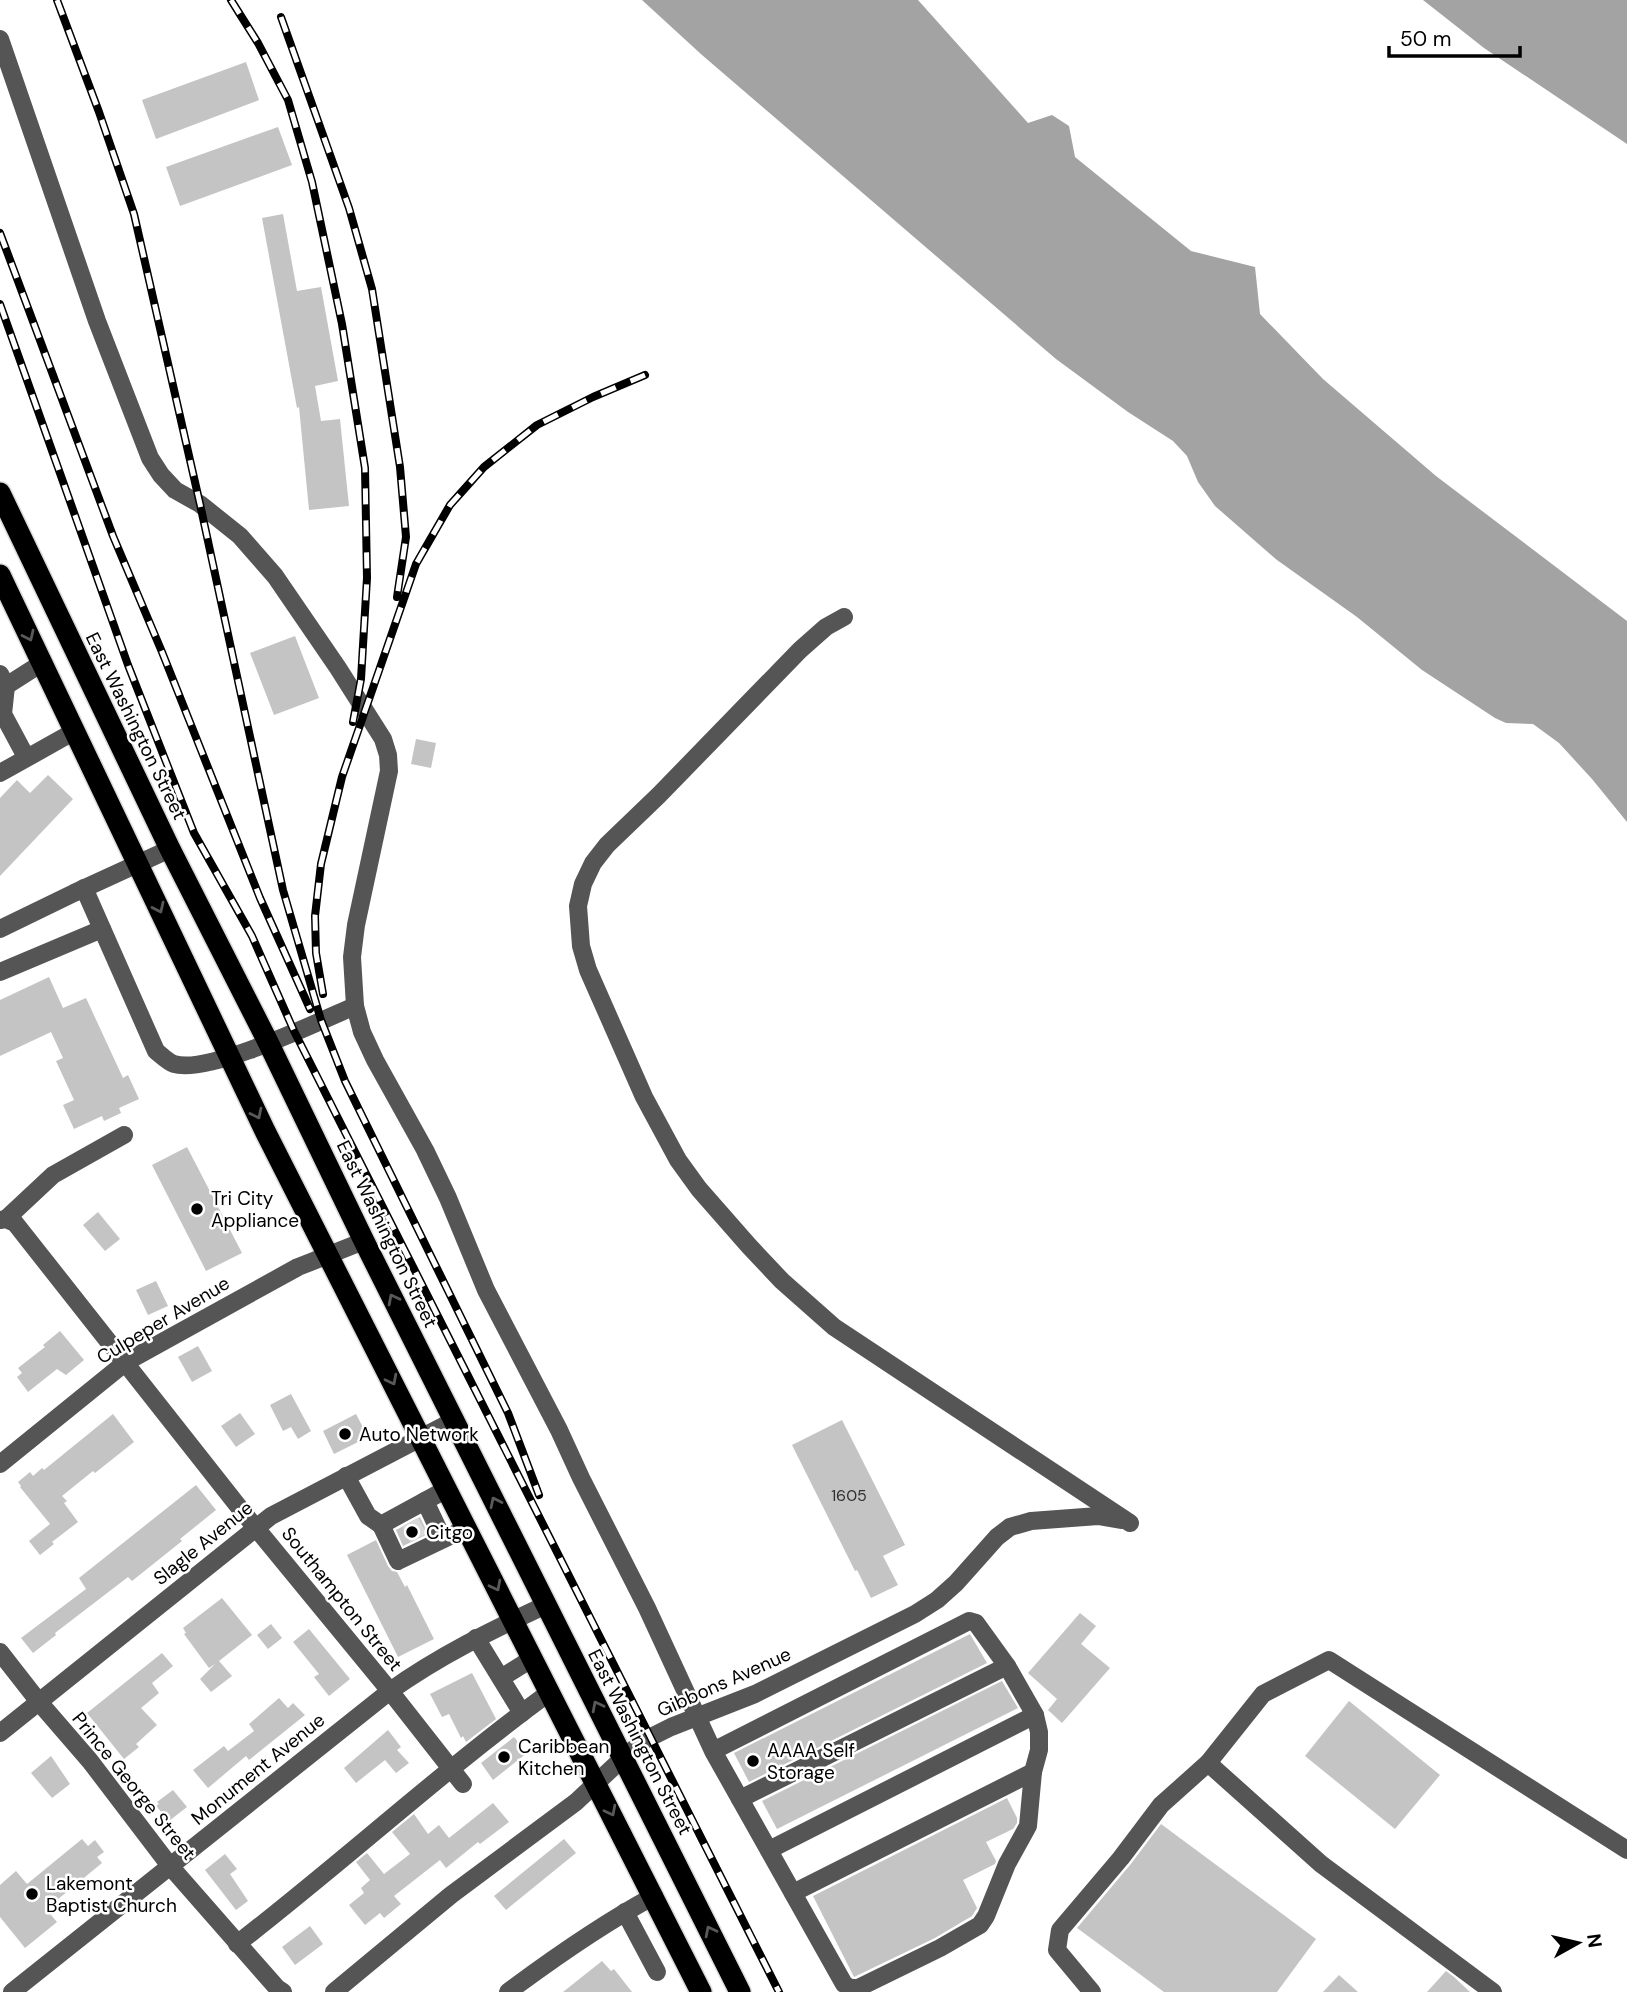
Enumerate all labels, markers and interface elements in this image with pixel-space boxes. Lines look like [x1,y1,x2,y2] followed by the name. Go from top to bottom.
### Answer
[1389,14,1520,58] scale bar
[1400,25,1451,53] text: 50 m
[80,628,192,824] street label: East Washington Street
[21,629,35,642] one-way arrow
[151,901,165,913] one-way arrow
[248,1107,262,1119] one-way arrow
[331,1136,443,1332] street label: East Washington Street
[211,1186,299,1233] place label: Tri City Appliance
[189,1201,205,1217] marker: Tri City Appliance
[92,1270,234,1370] street label: Culpeper Avenue
[388,1294,402,1306] one-way arrow
[383,1373,397,1385] one-way arrow
[359,1422,479,1447] place label: Auto Network
[337,1426,353,1442] marker: Auto Network
[831,1485,867,1506] house number: 1605
[148,1495,258,1591] street label: Slagle Avenue
[490,1497,504,1509] one-way arrow
[426,1520,473,1545] place label: Citgo
[276,1522,408,1676] street label: Southampton Street
[404,1524,420,1540] marker: Citgo
[488,1579,501,1591] one-way arrow
[653,1641,795,1723] street label: Gibbons Avenue
[582,1645,698,1839] street label: East Washington Street
[591,1701,605,1713] one-way arrow
[67,1707,201,1865] street label: Prince George Street
[186,1707,330,1831] street label: Monument Avenue
[518,1734,609,1781] place label: Caribbean Kitchen
[767,1738,855,1785] place label: AAAA Self Storage
[496,1749,512,1765] marker: Caribbean Kitchen
[745,1753,761,1769] marker: AAAA Self Storage
[602,1804,616,1816] one-way arrow
[46,1871,177,1918] place label: Lakemont Baptist Church
[24,1886,40,1902] marker: Lakemont Baptist Church
[1543,1908,1613,1978] north arrow
[704,1926,718,1938] one-way arrow
[1581,1932,1608,1949] text: N

